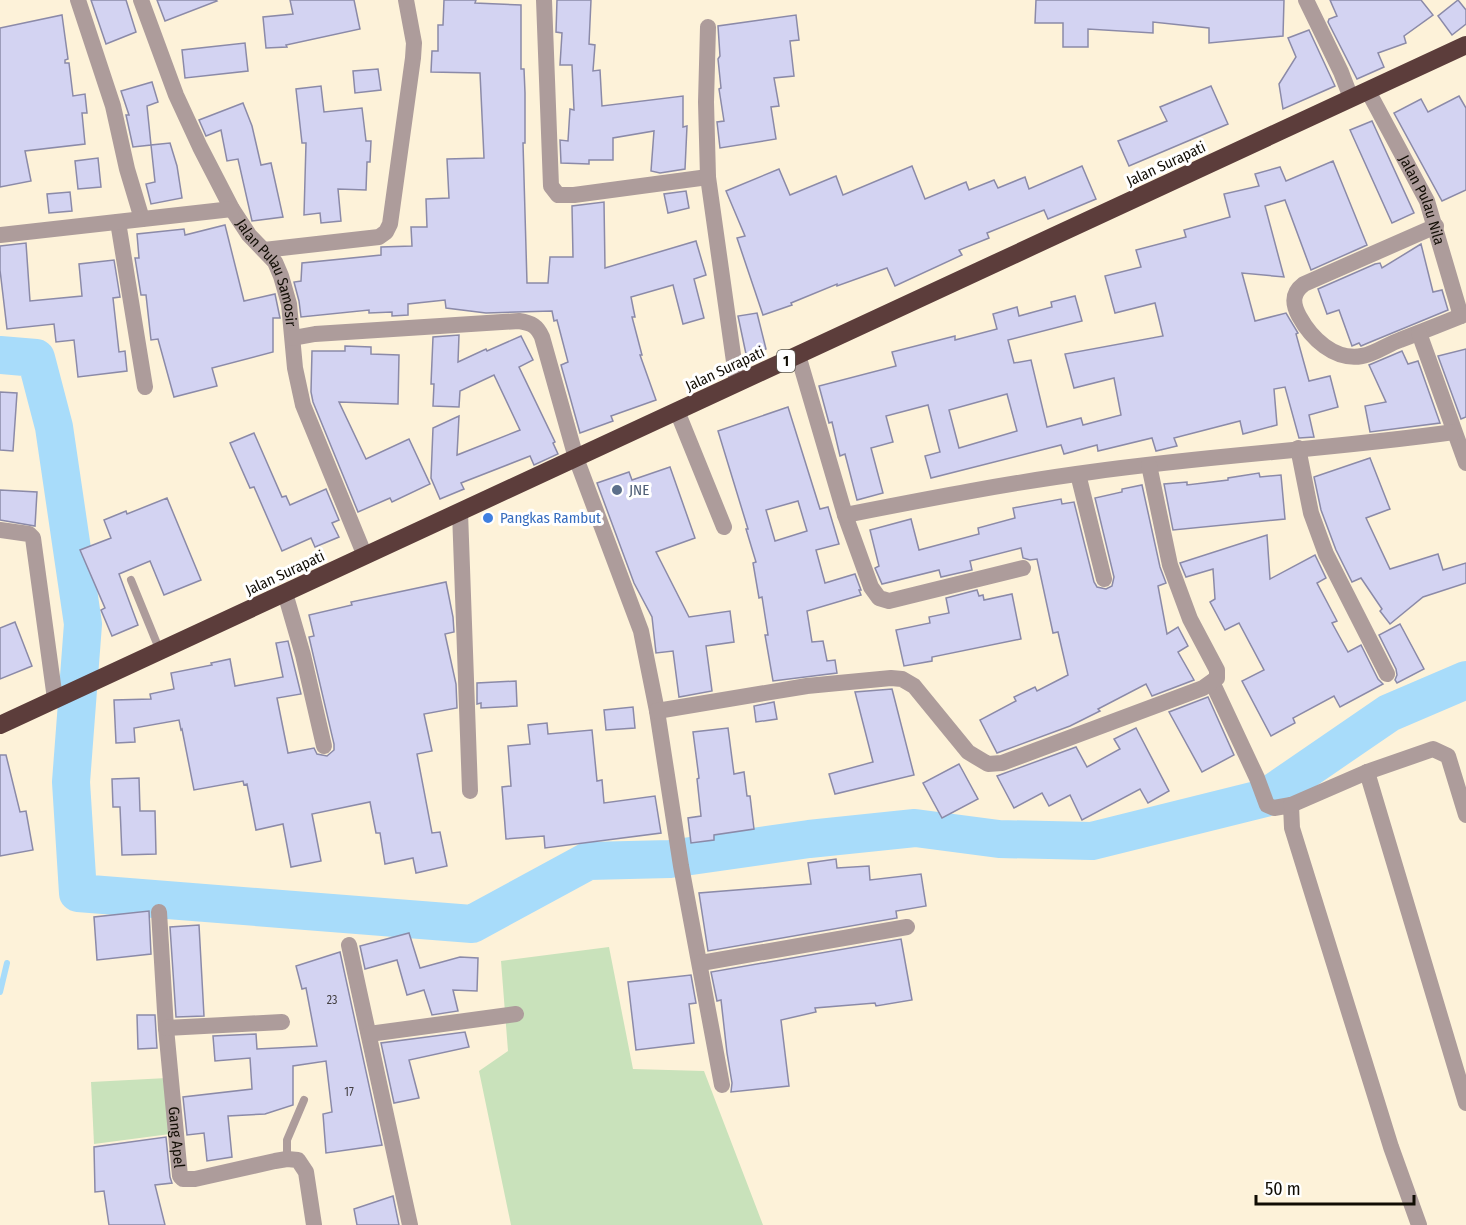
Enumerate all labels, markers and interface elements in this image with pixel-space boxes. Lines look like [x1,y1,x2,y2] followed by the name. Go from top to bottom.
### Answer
[1124,138,1208,190] street label: Jalan Surapati
[1395,152,1448,247] street label: Jalan Pulau Nila
[232,216,300,328] street label: Jalan Pulau Samosir
[683,343,767,395] street label: Jalan Surapati
[777,350,795,372] road number: 1
[629,481,649,499] place label: JNE
[610,483,624,497] marker: JNE
[500,509,601,527] place label: Pangkas Rambut
[481,511,495,525] marker: Pangkas Rambut
[243,547,327,599] street label: Jalan Surapati
[327,993,337,1007] house number: 23
[344,1085,354,1099] house number: 17
[164,1106,188,1169] street label: Gang Apel
[1256,1168,1414,1206] scale bar
[1265,1178,1301,1200] text: 50 m

